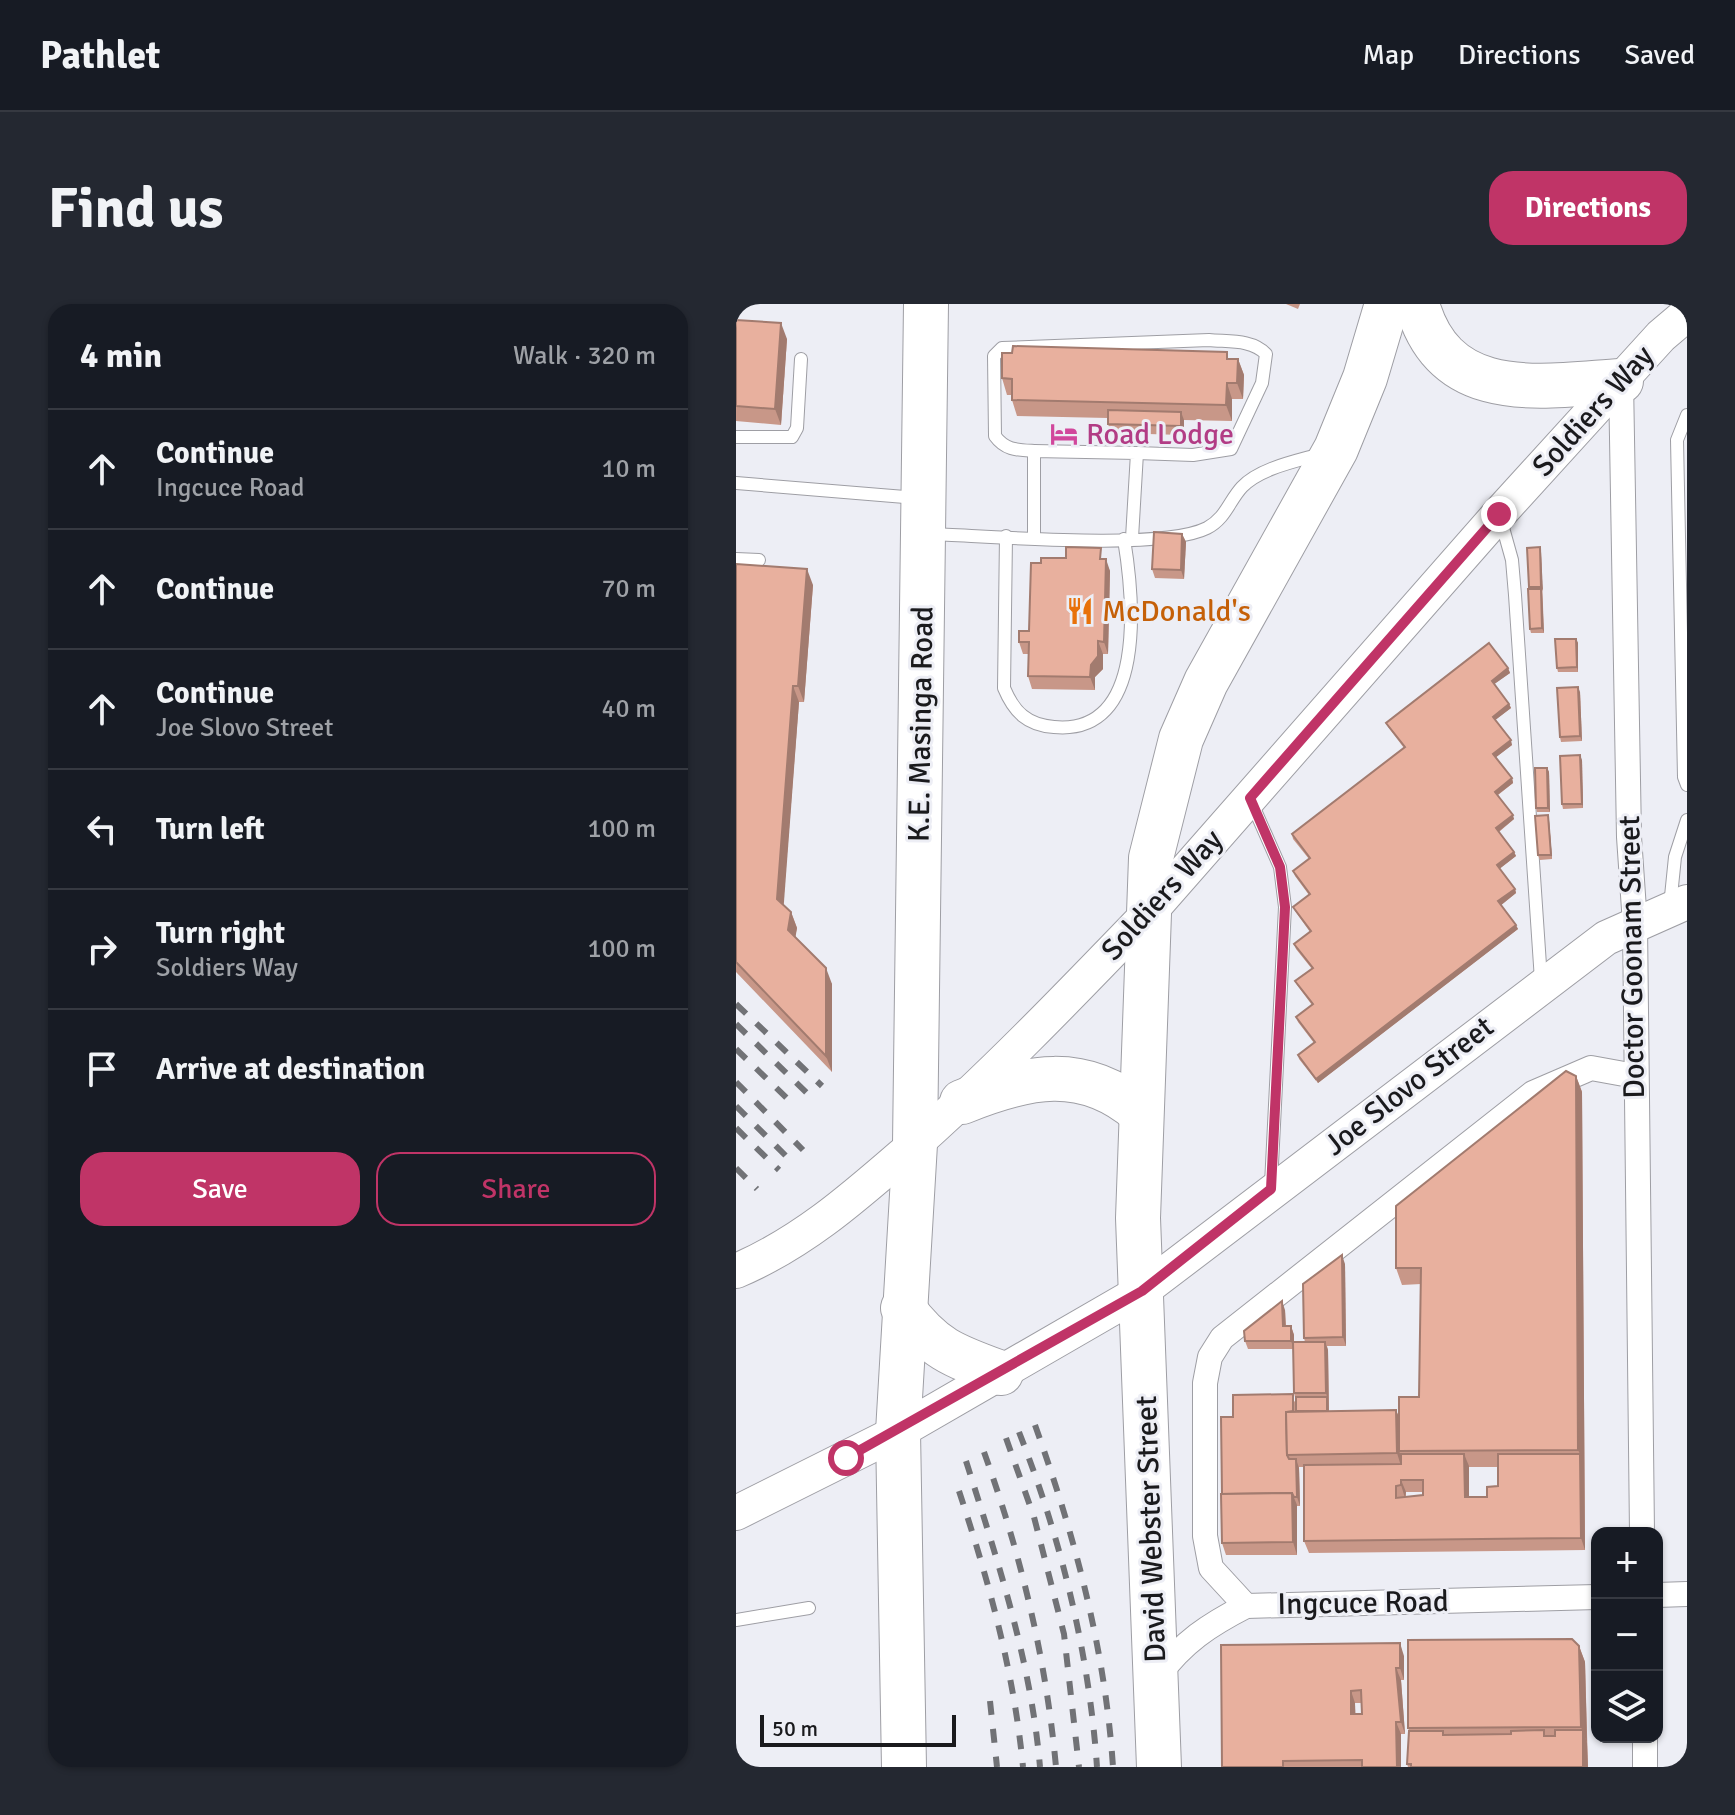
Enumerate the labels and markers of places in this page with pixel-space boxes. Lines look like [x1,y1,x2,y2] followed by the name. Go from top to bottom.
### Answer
[1086,416,1234,453] place label: Road Lodge
[1049,419,1079,449] hotel icon: Road Lodge
[1102,593,1251,630] place label: McDonald's
[1065,596,1095,626] restaurant icon: McDonald's

